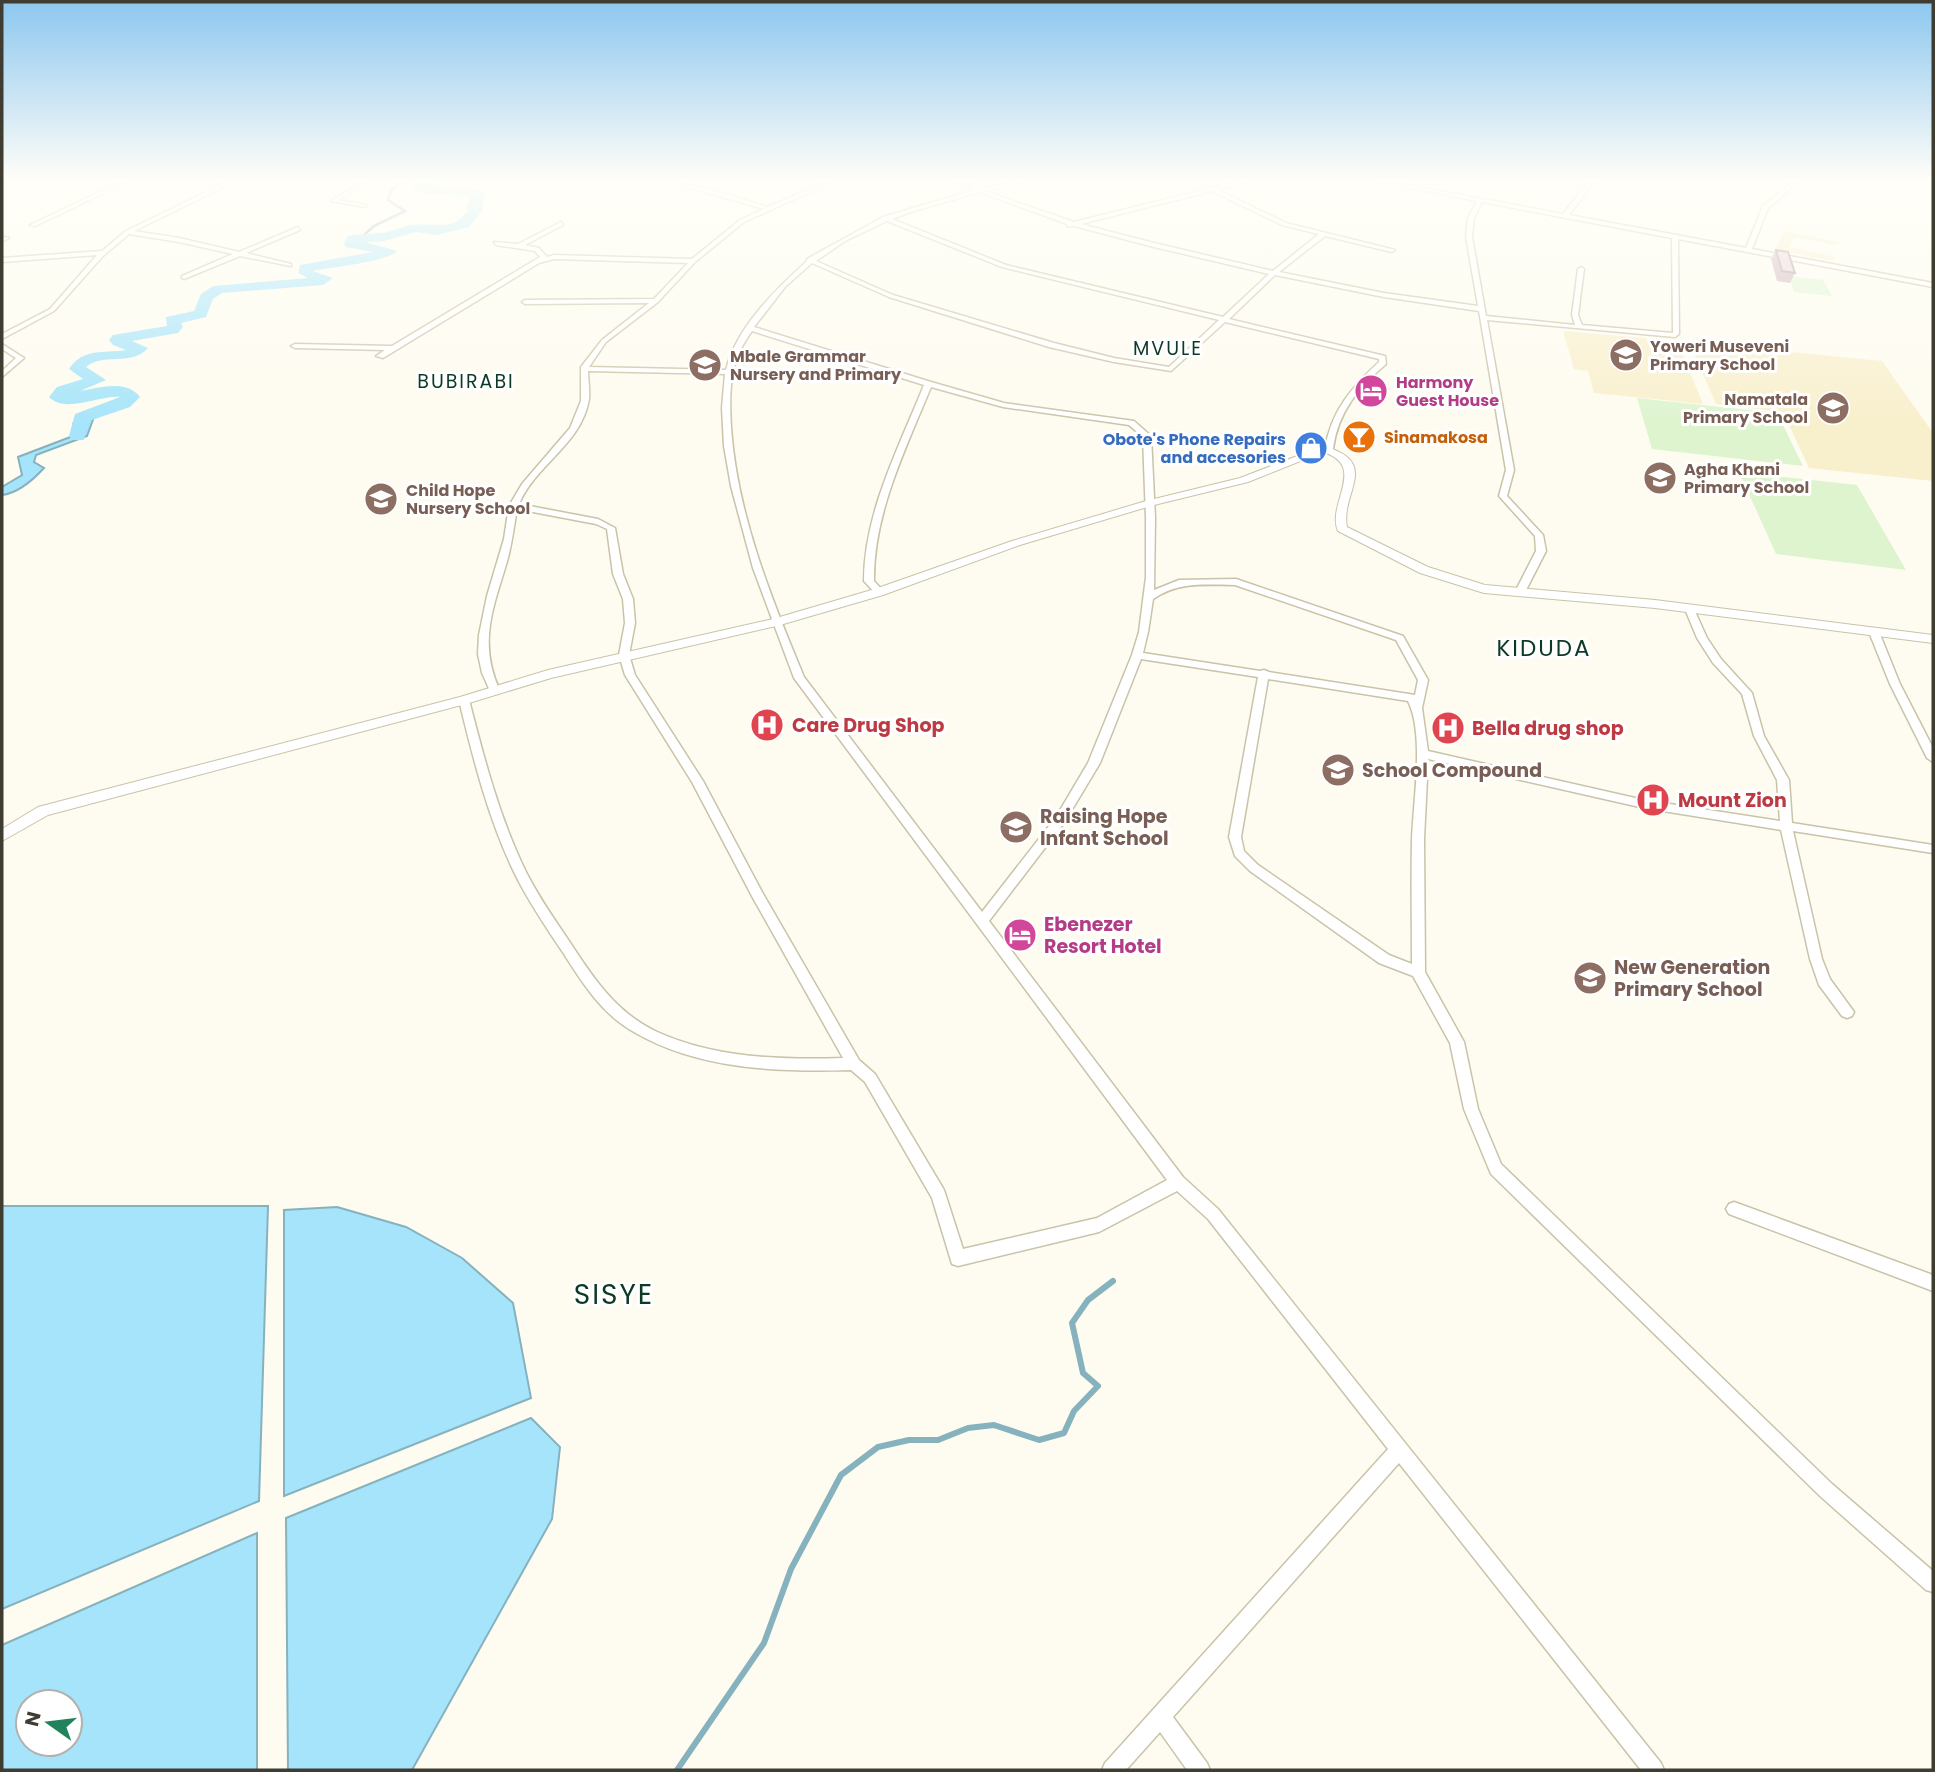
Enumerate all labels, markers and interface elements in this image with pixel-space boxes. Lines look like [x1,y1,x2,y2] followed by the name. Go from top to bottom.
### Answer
[1133,335,1203,362] district label: MVULE
[1650,335,1789,376] place label: Yoweri Museveni Primary School
[1607,336,1645,374] school or university icon: Yoweri Museveni Primary School
[730,345,902,386] place label: Mbale Grammar Nursery and Primary
[686,346,724,384] school or university icon: Mbale Grammar Nursery and Primary
[417,368,515,395] district label: BUBIRABI
[1396,371,1499,412] place label: Harmony Guest House
[1352,372,1390,410] hotel icon: Harmony Guest House
[1683,388,1808,429] place label: Namatala Primary School
[1814,389,1852,427] school or university icon: Namatala Primary School
[1340,418,1378,456] bar icon: Sinamakosa
[1384,426,1488,449] place label: Sinamakosa
[1103,428,1286,469] place label: Obote's Phone Repairs and accesories
[1292,429,1330,467] shop icon: Obote's Phone Repairs and accesories
[1684,458,1809,499] place label: Agha Khani Primary School
[1641,459,1679,497] school or university icon: Agha Khani Primary School
[406,479,530,520] place label: Child Hope Nursery School
[362,480,400,518] school or university icon: Child Hope Nursery School
[1497,632,1591,664] district label: KIDUDA
[748,706,786,744] hospital icon: Care Drug Shop
[1429,709,1467,747] hospital icon: Bella drug shop
[792,712,945,739] place label: Care Drug Shop
[1472,715,1624,742] place label: Bella drug shop
[1319,751,1357,789] school or university icon: School Compound
[1362,757,1542,784] place label: School Compound
[1634,781,1672,819] hospital icon: Mount Zion
[1678,787,1787,814] place label: Mount Zion
[1040,803,1169,852] place label: Raising Hope Infant School
[997,808,1035,846] school or university icon: Raising Hope Infant School
[1044,911,1162,960] place label: Ebenezer Resort Hotel
[1001,916,1039,954] hotel icon: Ebenezer Resort Hotel
[1614,954,1770,1003] place label: New Generation Primary School
[1571,959,1609,997] school or university icon: New Generation Primary School
[574,1275,654,1314] district label: SISYE
[14,1688,84,1758] north arrow
[18,1709,48,1729] text: N

